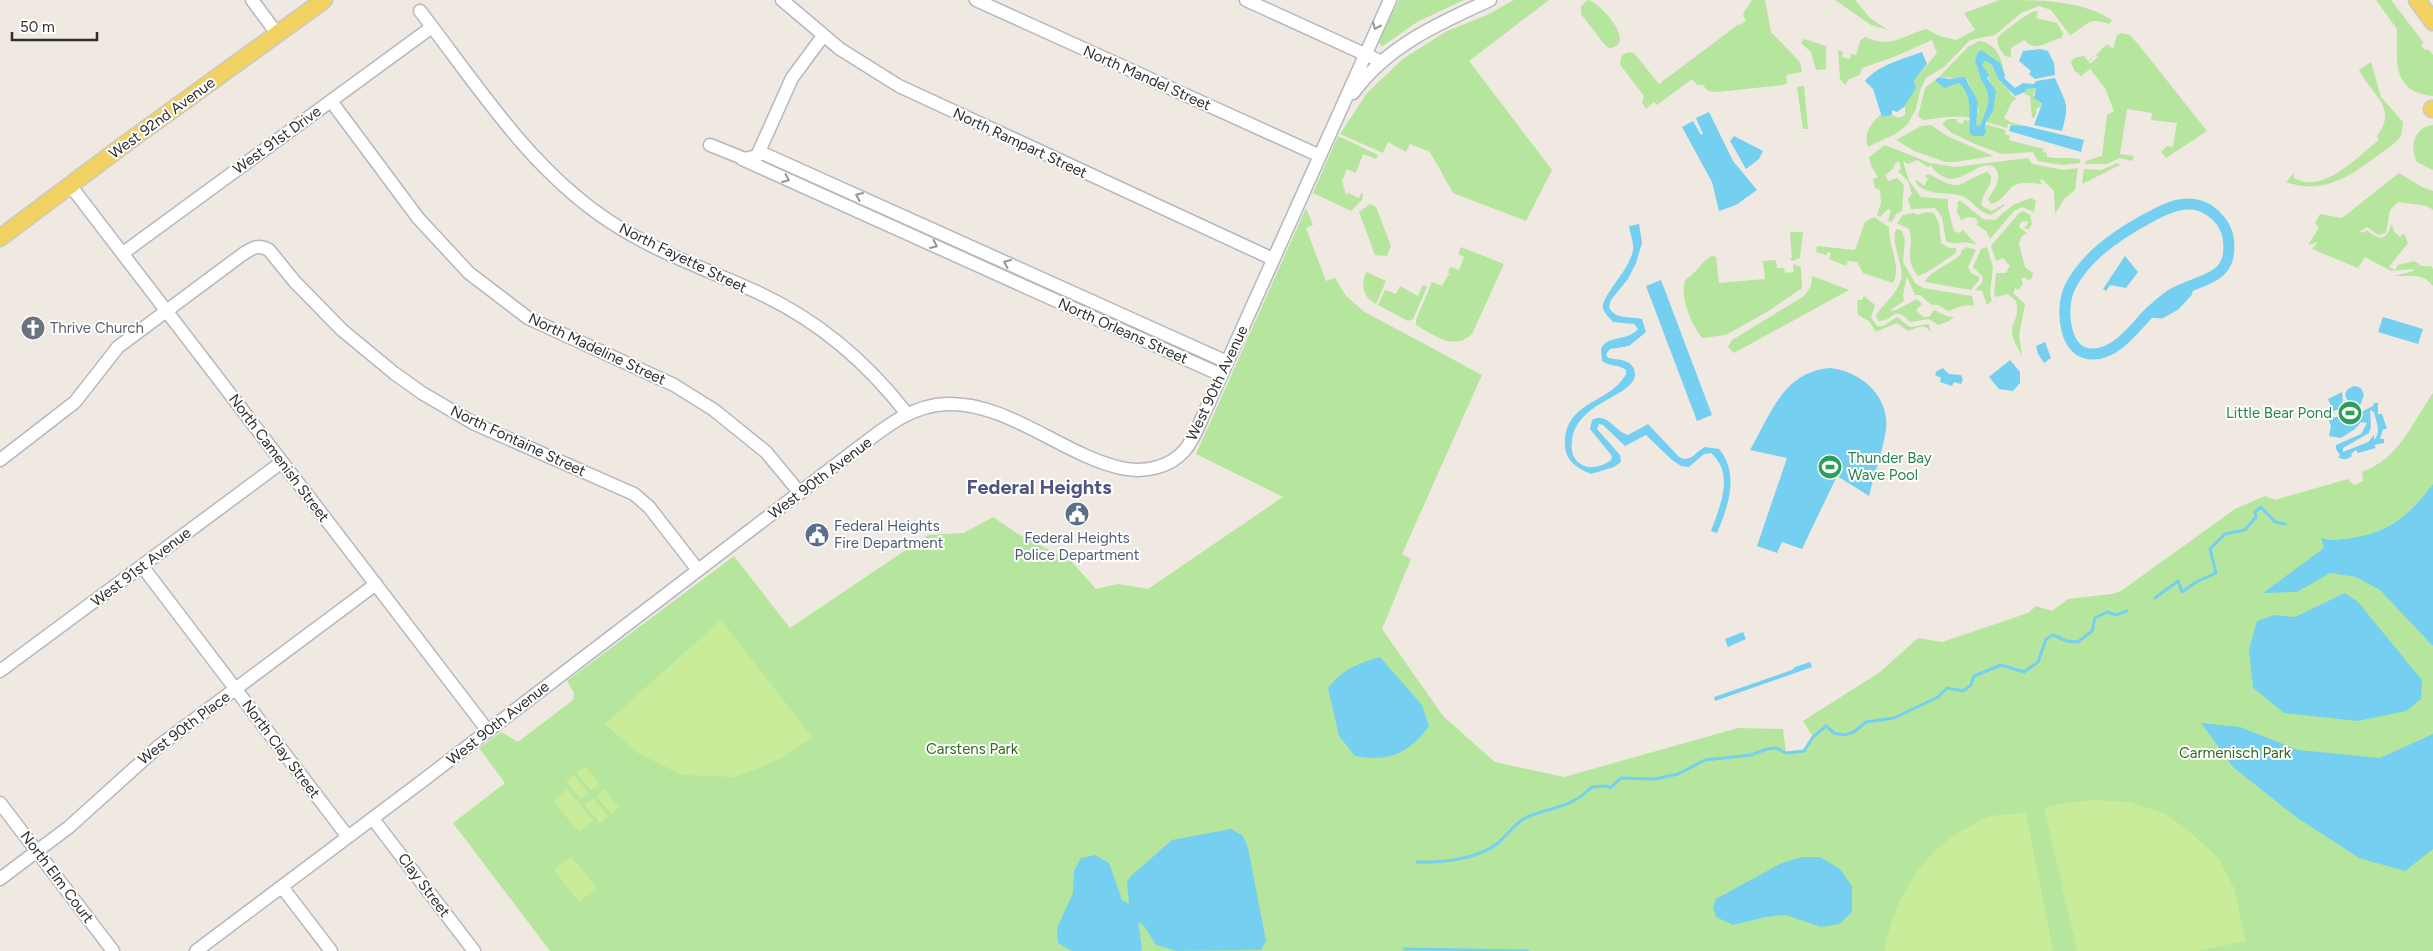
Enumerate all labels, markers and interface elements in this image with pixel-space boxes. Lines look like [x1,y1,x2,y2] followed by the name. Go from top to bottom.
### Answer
[12,10,98,42] scale bar
[20,18,55,36] text: 50 m
[1372,21,1383,30] one-way arrow
[1080,42,1214,114] street label: North Mandel Street
[105,73,219,163] street label: West 92nd Avenue
[230,102,324,178] street label: West 91st Drive
[950,104,1090,182] street label: North Rampart Street
[781,172,790,183] one-way arrow
[855,192,864,203] one-way arrow
[616,219,750,297] street label: North Fayette Street
[929,239,938,250] one-way arrow
[1003,259,1012,269] one-way arrow
[1055,294,1191,368] street label: North Orleans Street
[525,309,669,389] street label: North Madeline Street
[20,315,46,341] church icon: Thrive Church
[50,319,144,337] place label: Thrive Church
[1182,323,1252,443] street label: West 90th Avenue
[225,391,333,526] street label: North Camenish Street
[2337,400,2363,426] sports icon: Little Bear Pond
[447,402,589,480] street label: North Fontaine Street
[2226,404,2332,422] place label: Little Bear Pond
[765,433,875,523] street label: West 90th Avenue
[1848,449,1932,484] place label: Thunder Bay Wave Pool
[1817,454,1843,480] sports icon: Thunder Bay Wave Pool
[967,475,1112,499] district label: Federal Heights
[1064,501,1090,527] public building icon: Federal Heights Police Department
[834,517,944,552] place label: Federal Heights Fire Department
[804,522,830,548] public building icon: Federal Heights Fire Department
[88,524,194,610] street label: West 91st Avenue
[1015,529,1140,564] place label: Federal Heights Police Department
[443,677,553,769] street label: West 90th Avenue
[135,688,233,768] street label: West 90th Place
[238,696,324,802] street label: North Clay Street
[926,740,1019,758] park label: Carstens Park
[2179,744,2292,762] park label: Carmenisch Park
[17,827,98,927] street label: North Elm Court
[394,850,454,921] street label: Clay Street

